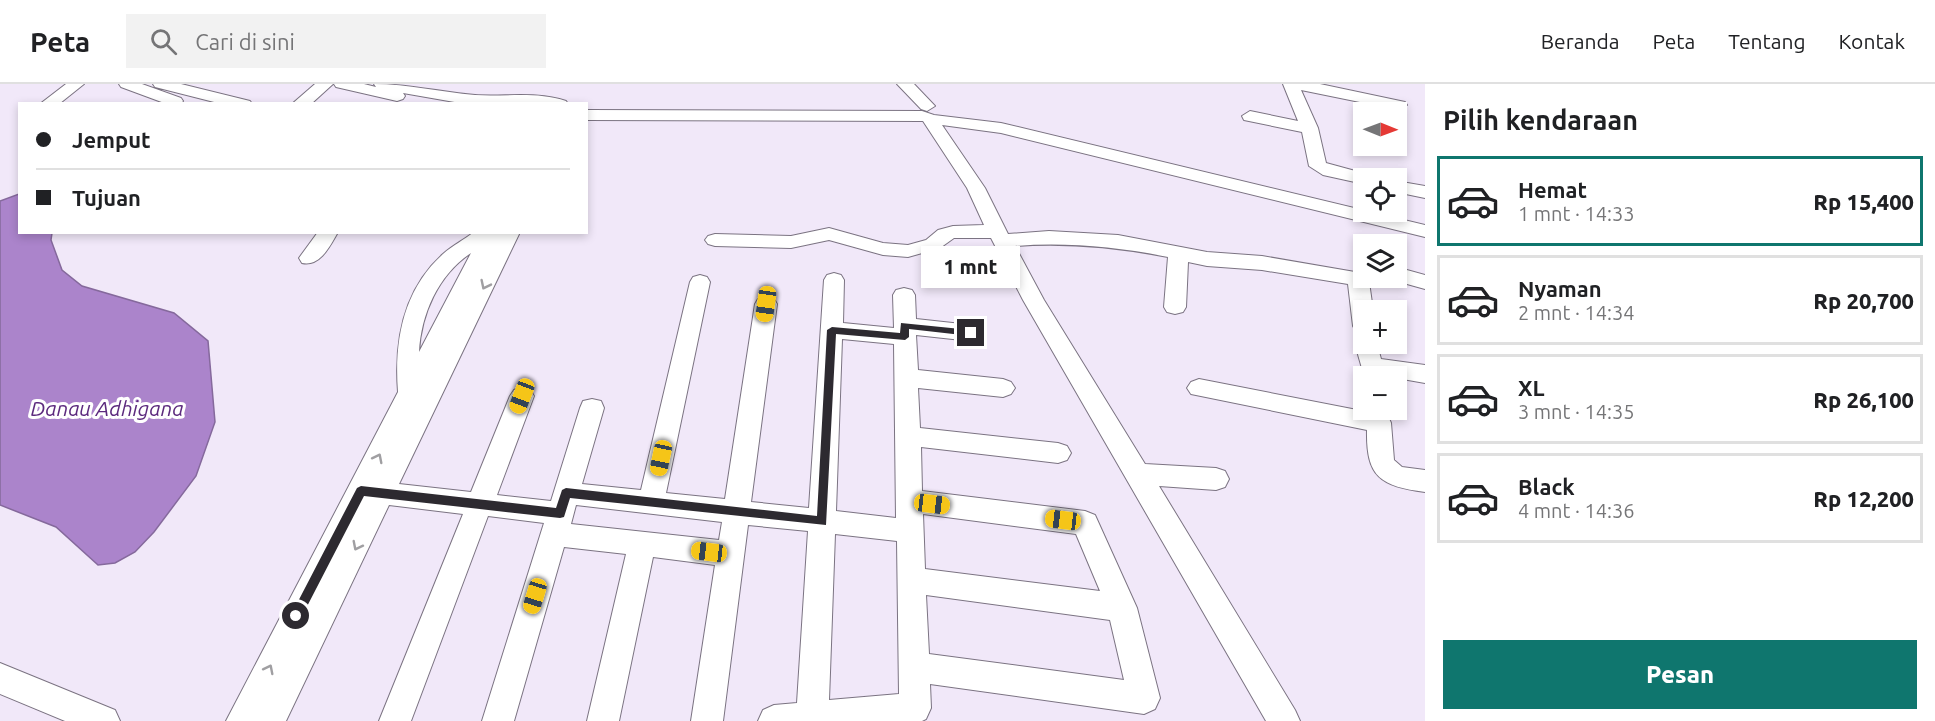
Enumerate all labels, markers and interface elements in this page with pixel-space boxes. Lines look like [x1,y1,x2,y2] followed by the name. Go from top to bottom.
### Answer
[126,14,546,68] search box
[147,25,180,58] icon: search
[30,26,90,57] text: Peta
[195,29,295,54] text: Cari di sini
[1541,29,1620,53] text: Beranda
[1653,29,1695,53] text: Peta
[1728,29,1806,53] text: Tentang
[1839,29,1905,53] text: Kontak
[1353,102,1407,156] north arrow
[1353,102,1407,420] map controls
[1443,105,1638,135] text: Pilih kendaraan
[72,127,151,152] text: Jemput
[1353,168,1407,222] button: locate
[1446,174,1500,228] icon: car
[1518,177,1587,202] text: Hemat
[72,185,141,210] text: Tujuan
[1813,189,1914,214] text: Rp 15,400
[1518,202,1635,225] text: 1 mnt · 14:33
[1353,234,1407,288] button: layers
[922,246,1020,288] callout: 1 mnt
[944,255,997,278] text: 1 mnt
[1446,273,1500,327] icon: car
[1518,276,1602,301] text: Nyaman
[480,279,492,290] one-way arrow
[755,285,777,323] car
[1813,288,1914,313] text: Rp 20,700
[1353,300,1407,354] button: +
[1518,301,1635,324] text: 2 mnt · 14:34
[957,319,984,346] route end
[1353,366,1407,420] button: −
[1446,372,1500,426] icon: car
[1518,375,1545,400] text: XL
[507,376,537,416] car
[1813,387,1914,412] text: Rp 26,100
[30,396,184,420] water label: Danau Adhigana
[1518,400,1635,423] text: 3 mnt · 14:35
[648,439,674,477] car
[370,454,382,465] one-way arrow
[1446,471,1500,525] icon: car
[1518,474,1575,499] text: Black
[1813,486,1914,511] text: Rp 12,200
[913,493,951,515] car
[1518,499,1635,522] text: 4 mnt · 14:36
[1044,509,1082,531] car
[353,539,364,550] one-way arrow
[690,541,728,563] car
[521,576,549,616] car
[282,602,309,629] route start
[1443,640,1917,709] button: Pesan
[262,665,273,675] one-way arrow

